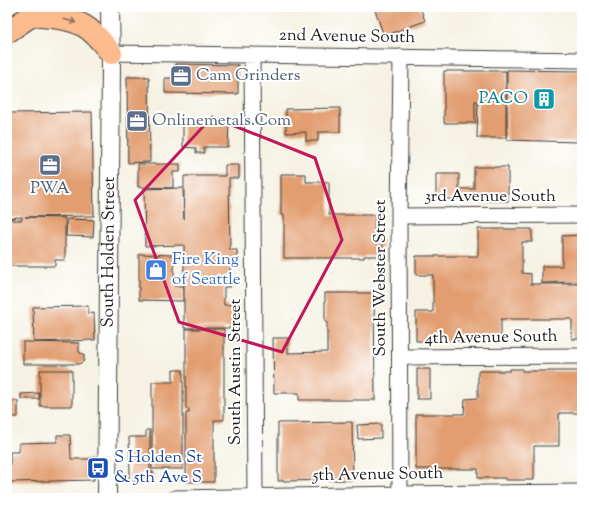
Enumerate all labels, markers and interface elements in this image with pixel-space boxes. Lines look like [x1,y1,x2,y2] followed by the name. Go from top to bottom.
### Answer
[63,18,76,25] one-way arrow
[279,24,415,50] street label: 2nd Avenue South
[168,63,194,89] office icon: Cam Grinders
[196,64,301,88] place label: Cam Grinders
[531,86,557,112] building icon: PACO
[479,87,528,111] place label: PACO
[124,108,150,134] office icon: Onlinemetals.Com
[152,109,291,133] place label: Onlinemetals.Com
[37,152,63,178] office icon: PWA
[97,176,122,328] street label: South Holden Street
[30,177,70,201] place label: PWA
[424,185,556,209] street label: 3rd Avenue South
[369,199,393,357] street label: South Webster Street
[172,248,241,292] place label: Fire King of Seattle
[143,257,169,283] shop icon: Fire King of Seattle
[224,299,248,445] street label: South Austin Street
[424,325,558,351] street label: 4th Avenue South
[114,446,202,490] place label: S Holden St & 5th Ave S
[85,455,111,481] bus stop icon: S Holden St & 5th Ave S
[311,462,444,488] street label: 5th Avenue South

